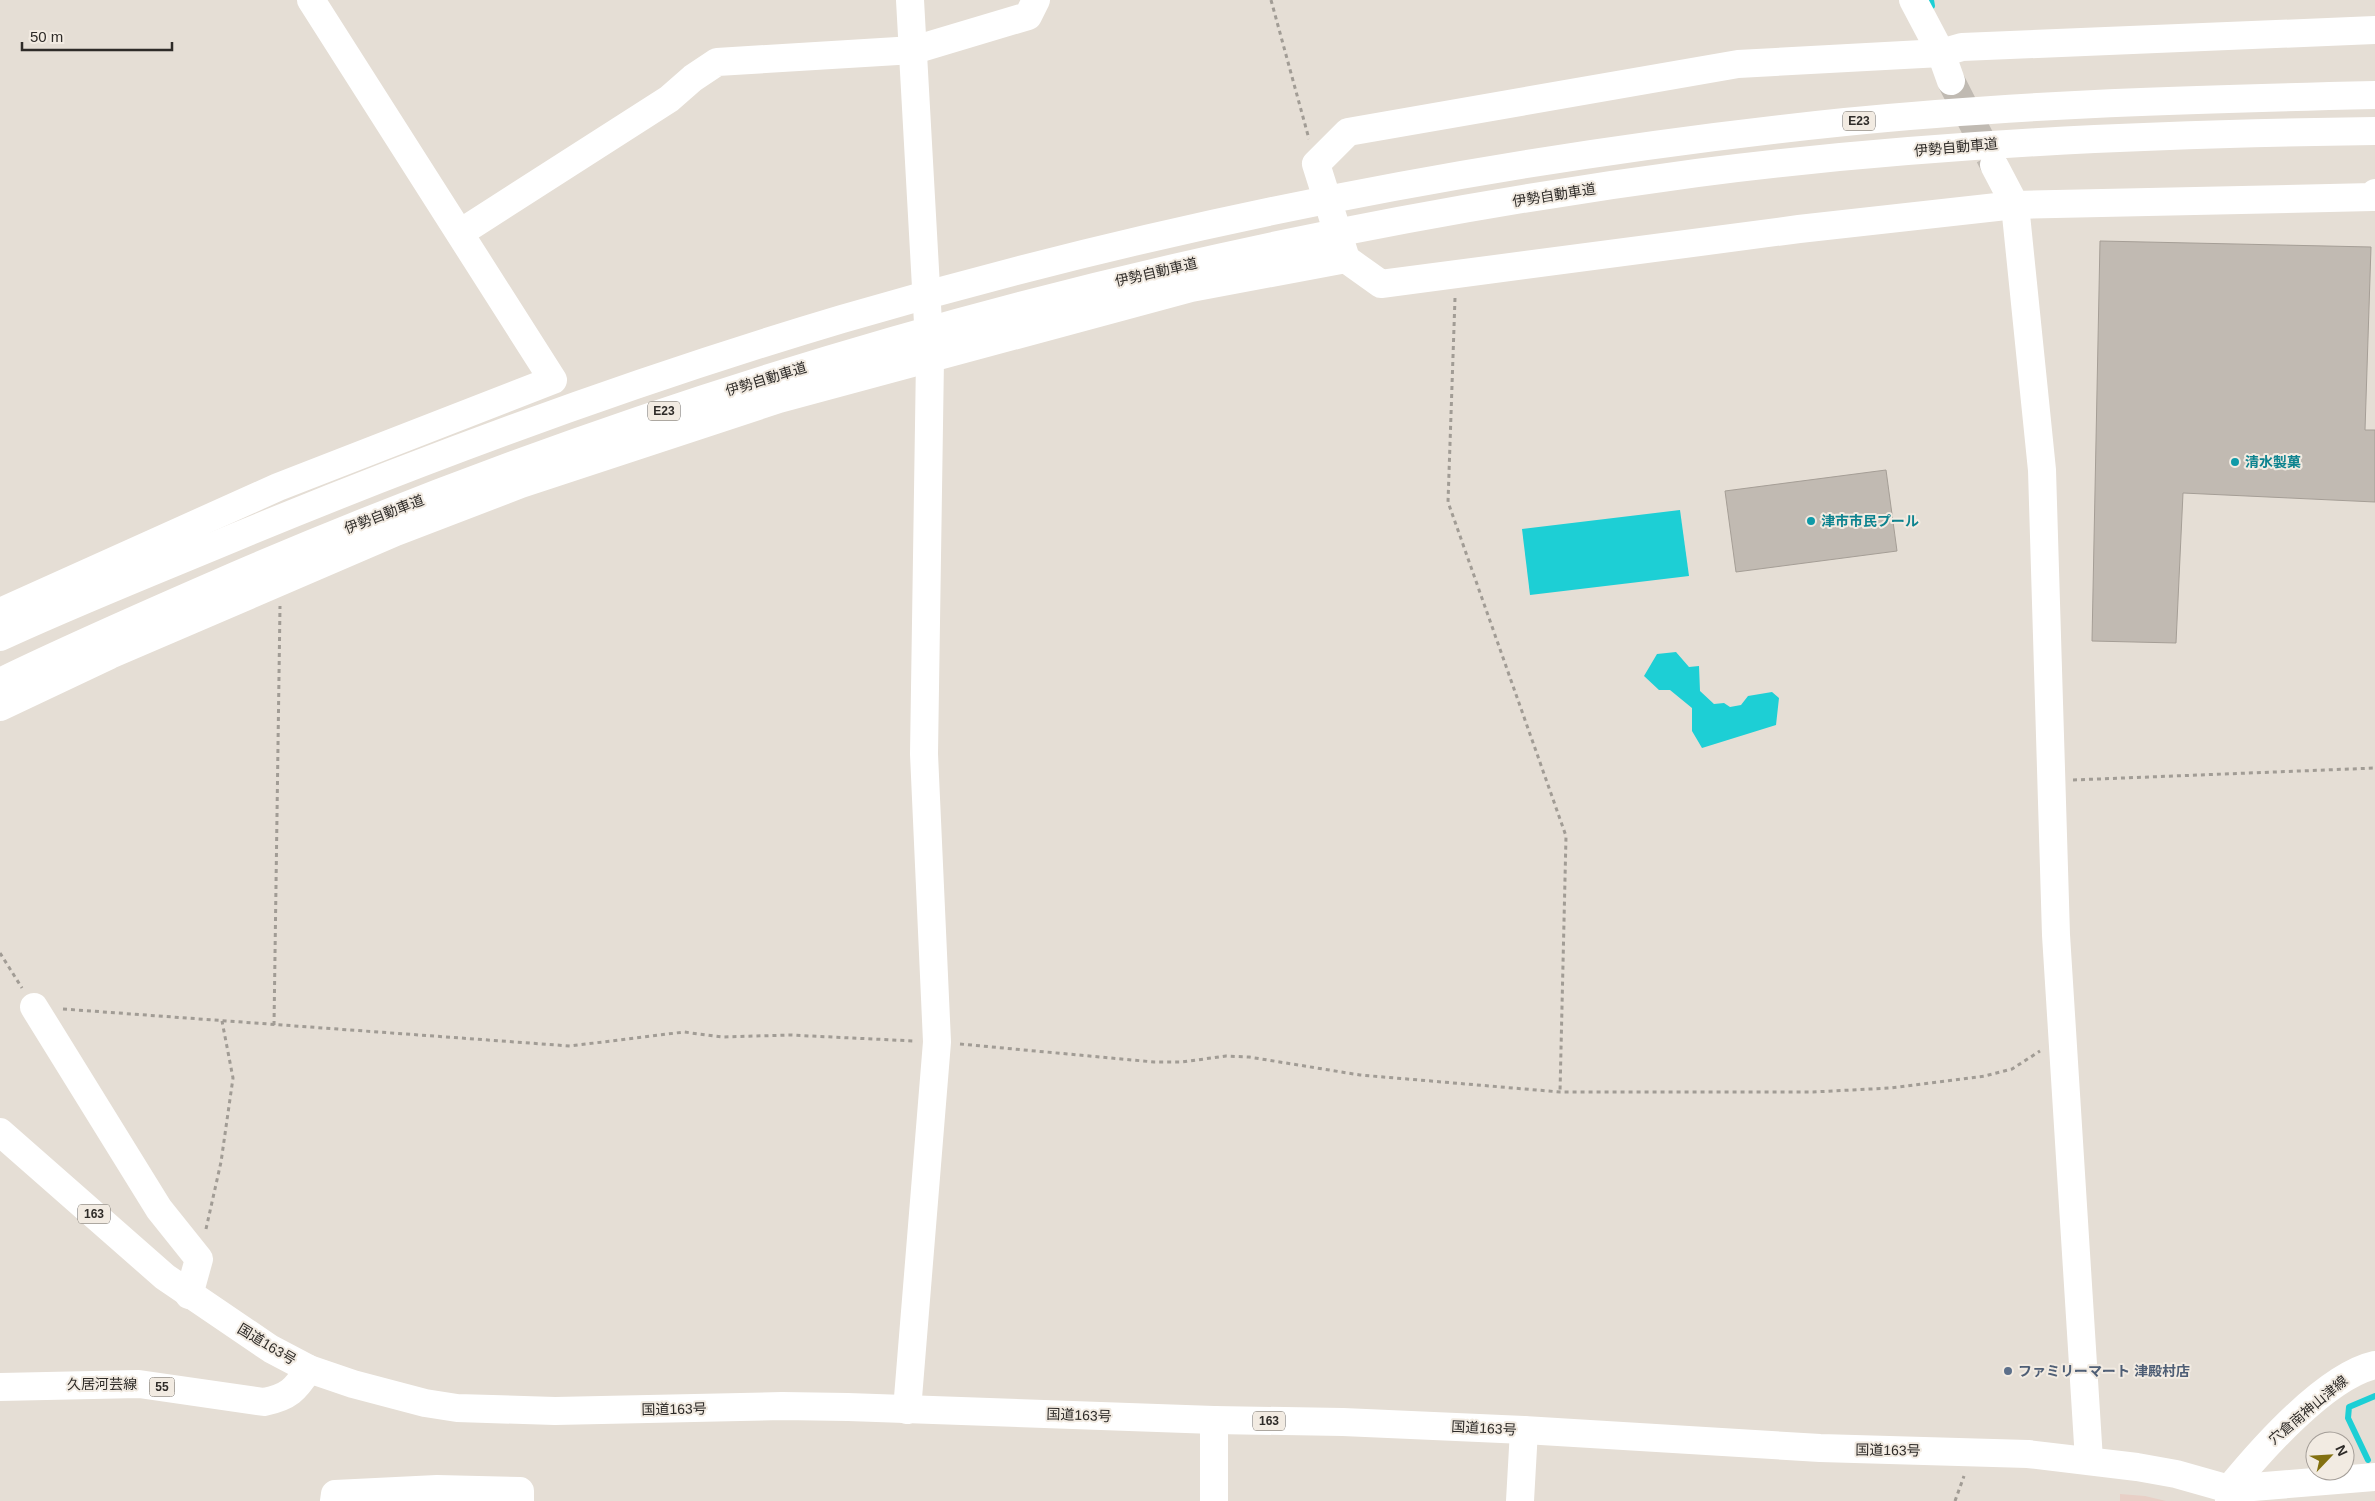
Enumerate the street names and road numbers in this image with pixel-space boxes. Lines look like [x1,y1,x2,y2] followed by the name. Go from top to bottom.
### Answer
[1843,112,1875,130] road number: E23
[1913,135,1999,159] street label: 伊勢自動車道
[1511,181,1597,209] street label: 伊勢自動車道
[1113,255,1199,289] street label: 伊勢自動車道
[723,359,809,399] street label: 伊勢自動車道
[648,402,680,421] road number: E23
[342,491,426,537] street label: 伊勢自動車道
[78,1204,110,1224] road number: 163
[235,1320,299,1368] street label: 国道163号
[2265,1372,2351,1448] street label: 穴倉南神山津線
[67,1376,137,1392] street label: 久居河芸線
[150,1378,174,1396] road number: 55
[641,1400,707,1418] street label: 国道163号
[1046,1406,1112,1424] street label: 国道163号
[1253,1412,1285,1430] road number: 163
[1451,1418,1517,1438] street label: 国道163号
[1855,1441,1921,1459] street label: 国道163号

